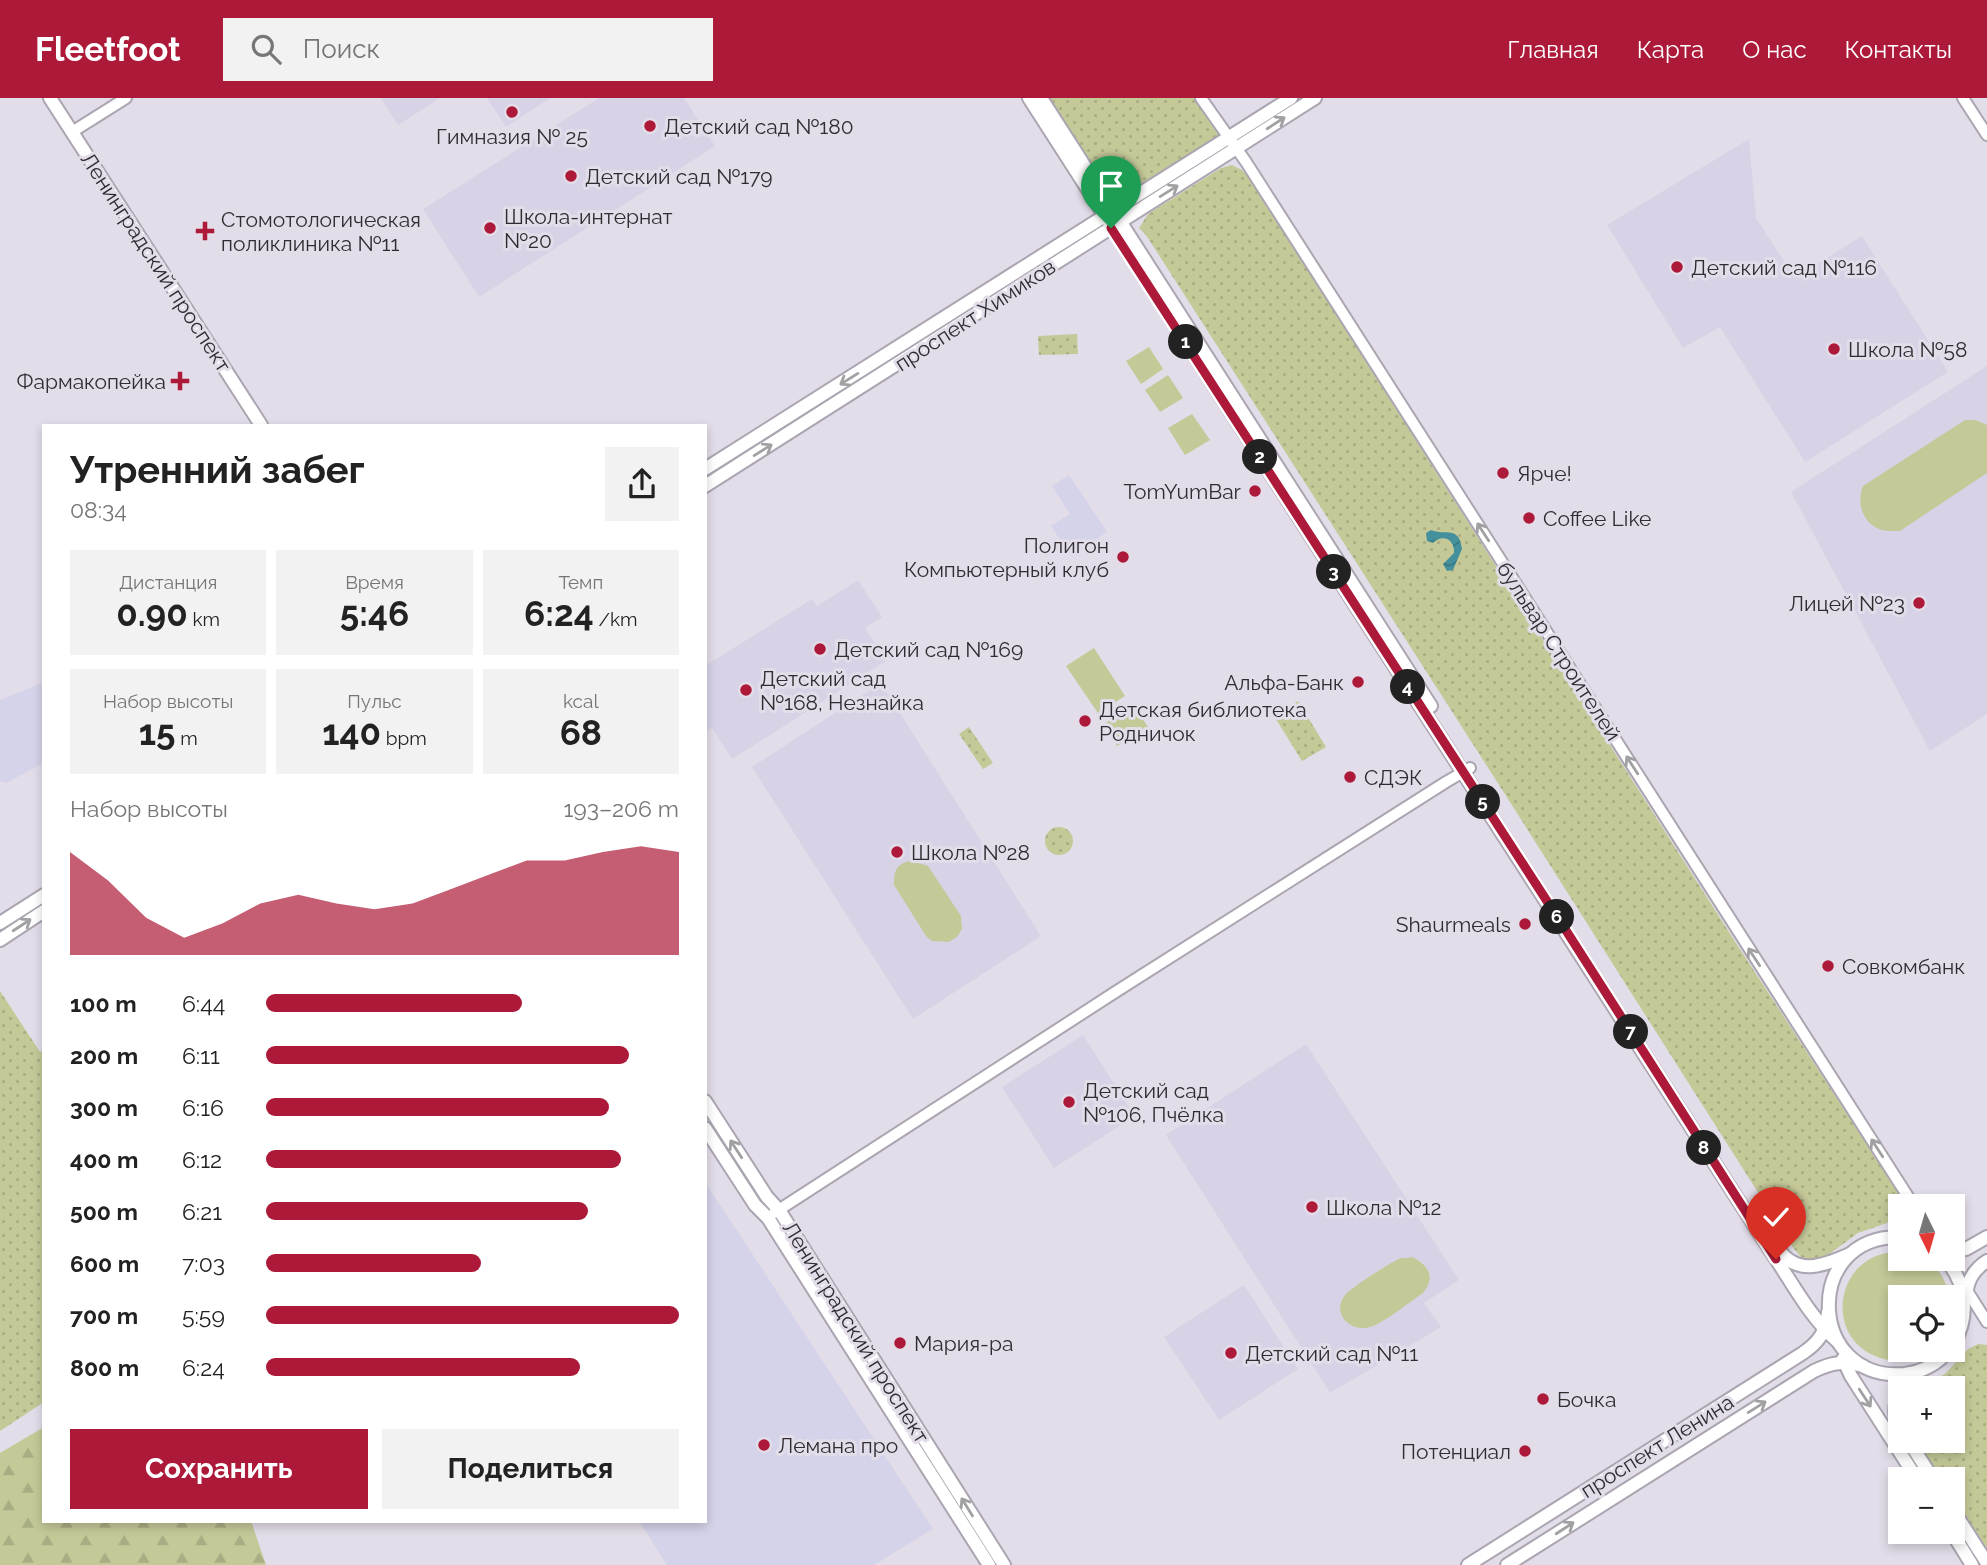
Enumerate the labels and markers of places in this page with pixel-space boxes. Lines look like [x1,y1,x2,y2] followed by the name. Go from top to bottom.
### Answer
[504,104,520,120] marker: Гимназия № 25
[664,114,854,139] place label: Детский сад №180
[642,118,658,134] marker: Детский сад №180
[436,124,588,149] place label: Гимназия № 25
[1081,156,1141,228] pin
[585,164,773,189] place label: Детский сад №179
[563,168,579,184] marker: Детский сад №179
[504,204,673,253] place label: Школа-интернат №20
[221,207,421,256] place label: Стомотологическая поликлиника №11
[482,220,498,236] marker: Школа-интернат №20
[195,221,215,241] marker: Стомотологическая поликлиника №11
[1691,255,1877,280] place label: Детский сад №116
[1669,259,1685,275] marker: Детский сад №116
[1168,324,1204,360] pin: 1
[1848,337,1967,362] place label: Школа №58
[1826,341,1842,357] marker: Школа №58
[17,369,166,394] place label: Фармакопейка
[172,373,188,389] marker: Фармакопейка
[1242,440,1278,474] pin: 2
[1517,461,1572,486] place label: Ярче!
[1495,465,1511,481] marker: Ярче!
[1123,479,1242,504] place label: TomYumBar
[1247,483,1263,499] marker: TomYumBar
[1543,506,1651,531] place label: Coffee Like
[1521,510,1537,526] marker: Coffee Like
[904,533,1109,582] place label: Полигон Компьютерный клуб
[1115,549,1131,565] marker: Полигон Компьютерный клуб
[1316,554,1352,589] pin: 3
[1789,591,1905,616] place label: Лицей №23
[1911,595,1927,611] marker: Лицей №23
[834,637,1023,662] place label: Детский сад №169
[812,641,828,657] marker: Детский сад №169
[760,666,924,715] place label: Детский сад №168, Незнайка
[1224,670,1344,695] place label: Альфа-Банк
[1390,670,1426,704] pin: 4
[1350,674,1366,690] marker: Альфа-Банк
[738,682,754,698] marker: Детский сад №168, Незнайка
[1099,697,1307,746] place label: Детская библиотека Родничок
[1077,713,1093,729] marker: Детская библиотека Родничок
[1364,765,1422,790] place label: СДЭК
[1342,769,1358,785] marker: СДЭК
[1466,784,1500,820] pin: 5
[911,840,1030,865] place label: Школа №28
[889,844,905,860] marker: Школа №28
[1540,900,1574,934] pin: 6
[1396,912,1511,937] place label: Shaurmeals
[1517,916,1533,932] marker: Shaurmeals
[1842,954,1965,979] place label: Совкомбанк
[1820,958,1836,974] marker: Совкомбанк
[1614,1014,1648,1049] pin: 7
[1083,1078,1224,1127] place label: Детский сад №106, Пчёлка
[1061,1094,1077,1110] marker: Детский сад №106, Пчёлка
[1686,1130,1722,1166] pin: 8
[1746,1187,1806,1259] pin
[1326,1195,1441,1220] place label: Школа №12
[1304,1199,1320,1215] marker: Школа №12
[914,1331,1013,1356] place label: Мария-ра
[892,1335,908,1351] marker: Мария-ра
[1245,1341,1418,1366] place label: Детский сад №11
[1223,1345,1239,1361] marker: Детский сад №11
[1557,1387,1616,1412] place label: Бочка
[1535,1391,1551,1407] marker: Бочка
[778,1433,898,1458] place label: Лемана про
[756,1437,772,1453] marker: Лемана про
[1401,1439,1511,1464] place label: Потенциал
[1517,1443,1533,1459] marker: Потенциал

